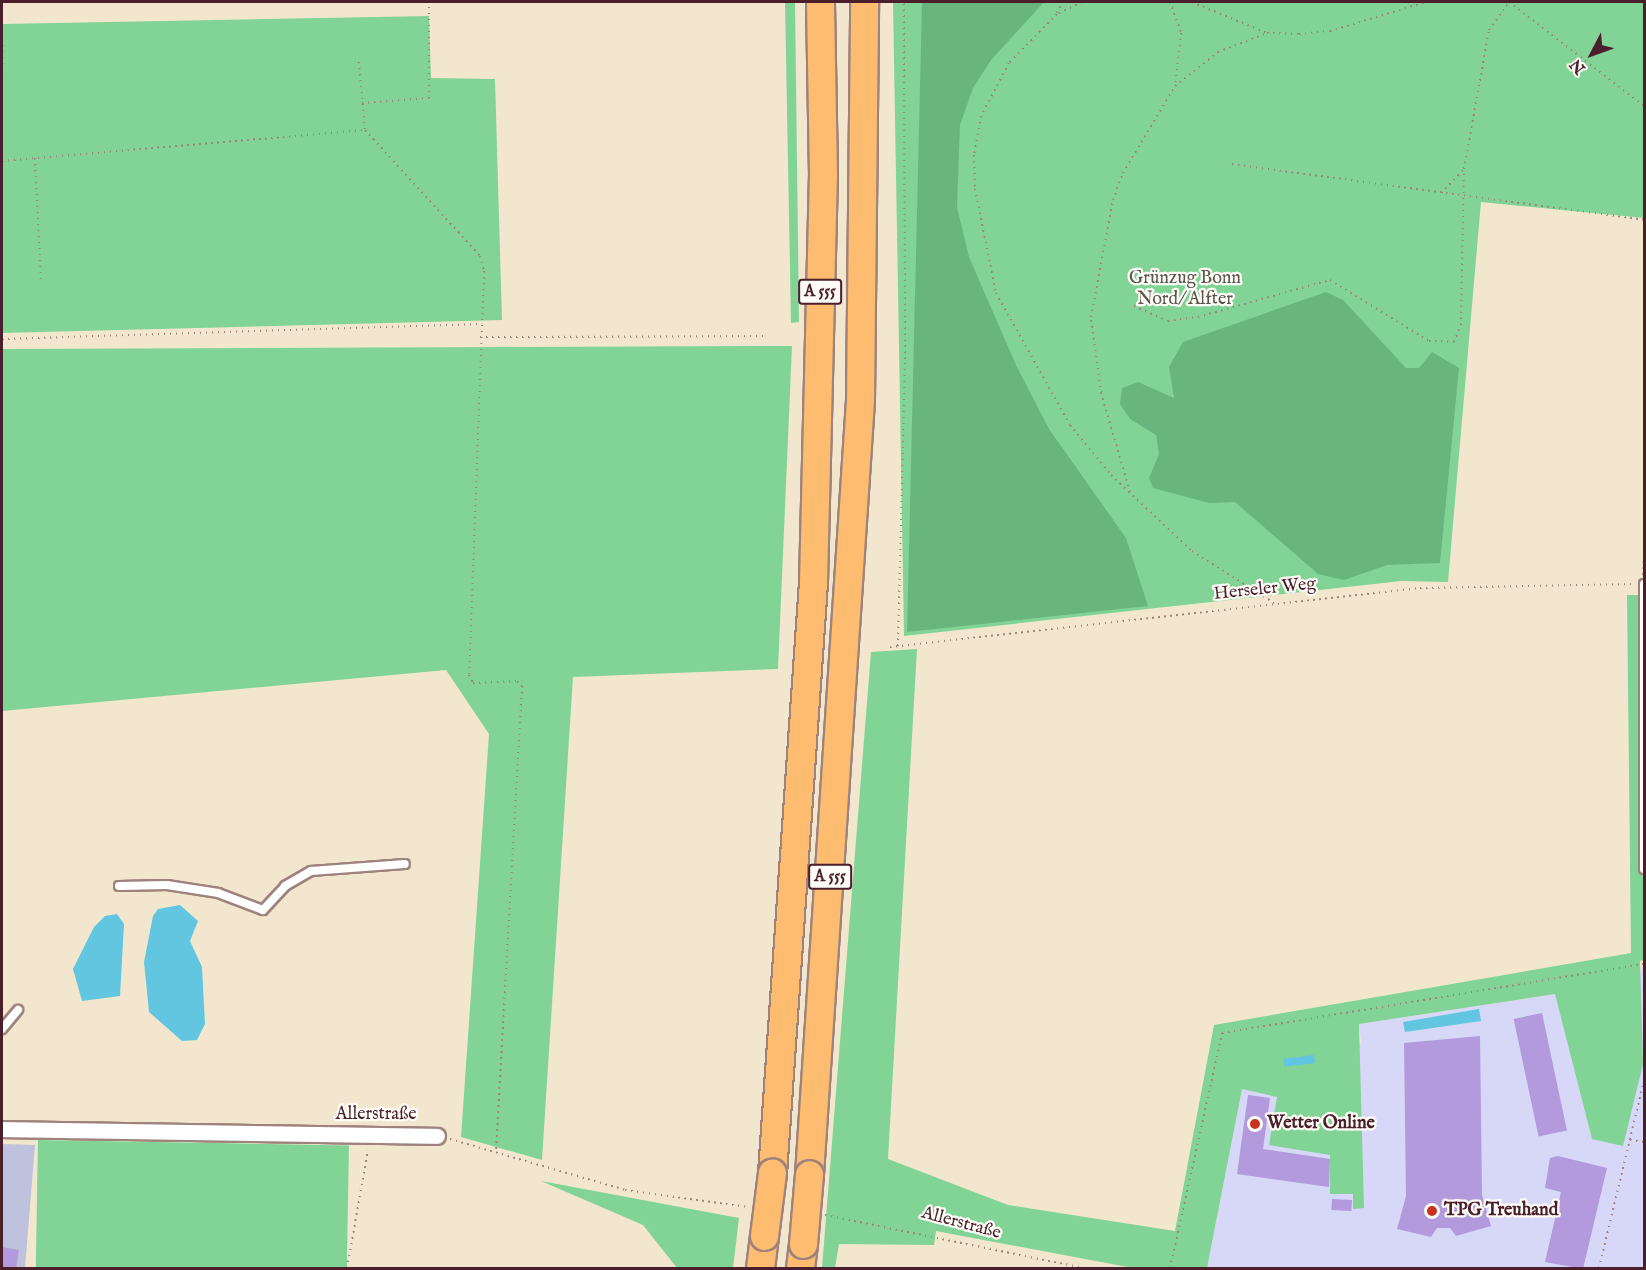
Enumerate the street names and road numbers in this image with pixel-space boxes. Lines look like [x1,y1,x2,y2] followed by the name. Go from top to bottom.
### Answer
[798,279,842,305] road number: A 555
[1213,574,1317,606] street label: Herseler Weg
[808,864,852,890] road number: A 555
[335,1104,417,1126] street label: Allerstraße
[919,1203,1003,1245] street label: Allerstraße

